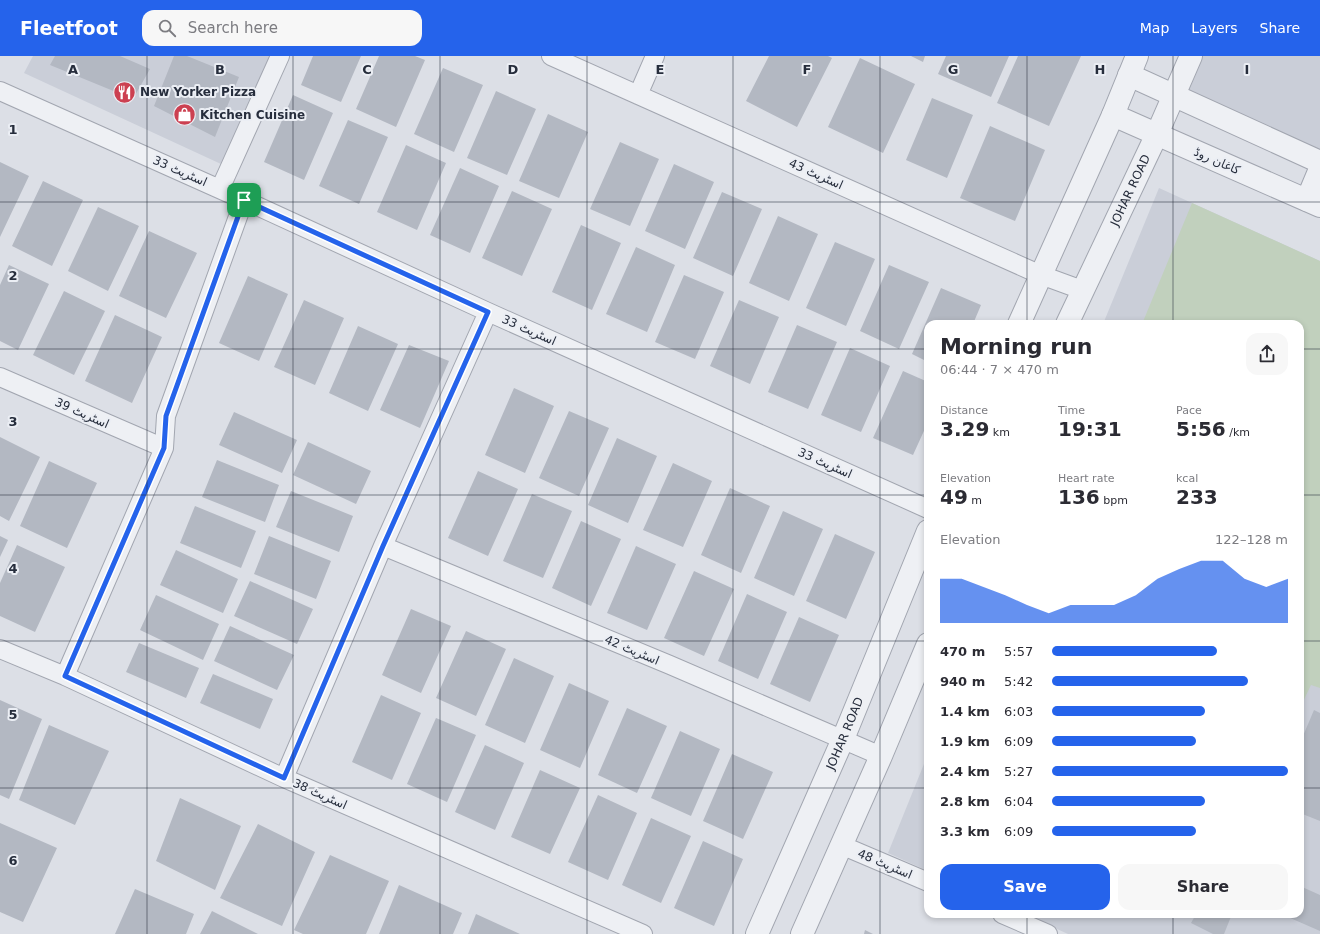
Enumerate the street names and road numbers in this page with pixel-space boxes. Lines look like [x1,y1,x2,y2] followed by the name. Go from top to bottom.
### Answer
[1191,145,1242,178] street label: کاغان روڈ
[1107,152,1153,229] street label: JOHAR ROAD
[150,153,209,190] street label: اسٹریٹ 33
[786,156,845,193] street label: اسٹریٹ 43
[499,312,558,349] street label: اسٹریٹ 33
[52,395,111,432] street label: اسٹریٹ 39
[795,445,854,482] street label: اسٹریٹ 33
[602,632,661,669] street label: اسٹریٹ 42
[823,695,866,773] street label: JOHAR ROAD
[290,776,349,813] street label: اسٹریٹ 38
[855,846,914,883] street label: اسٹریٹ 48

